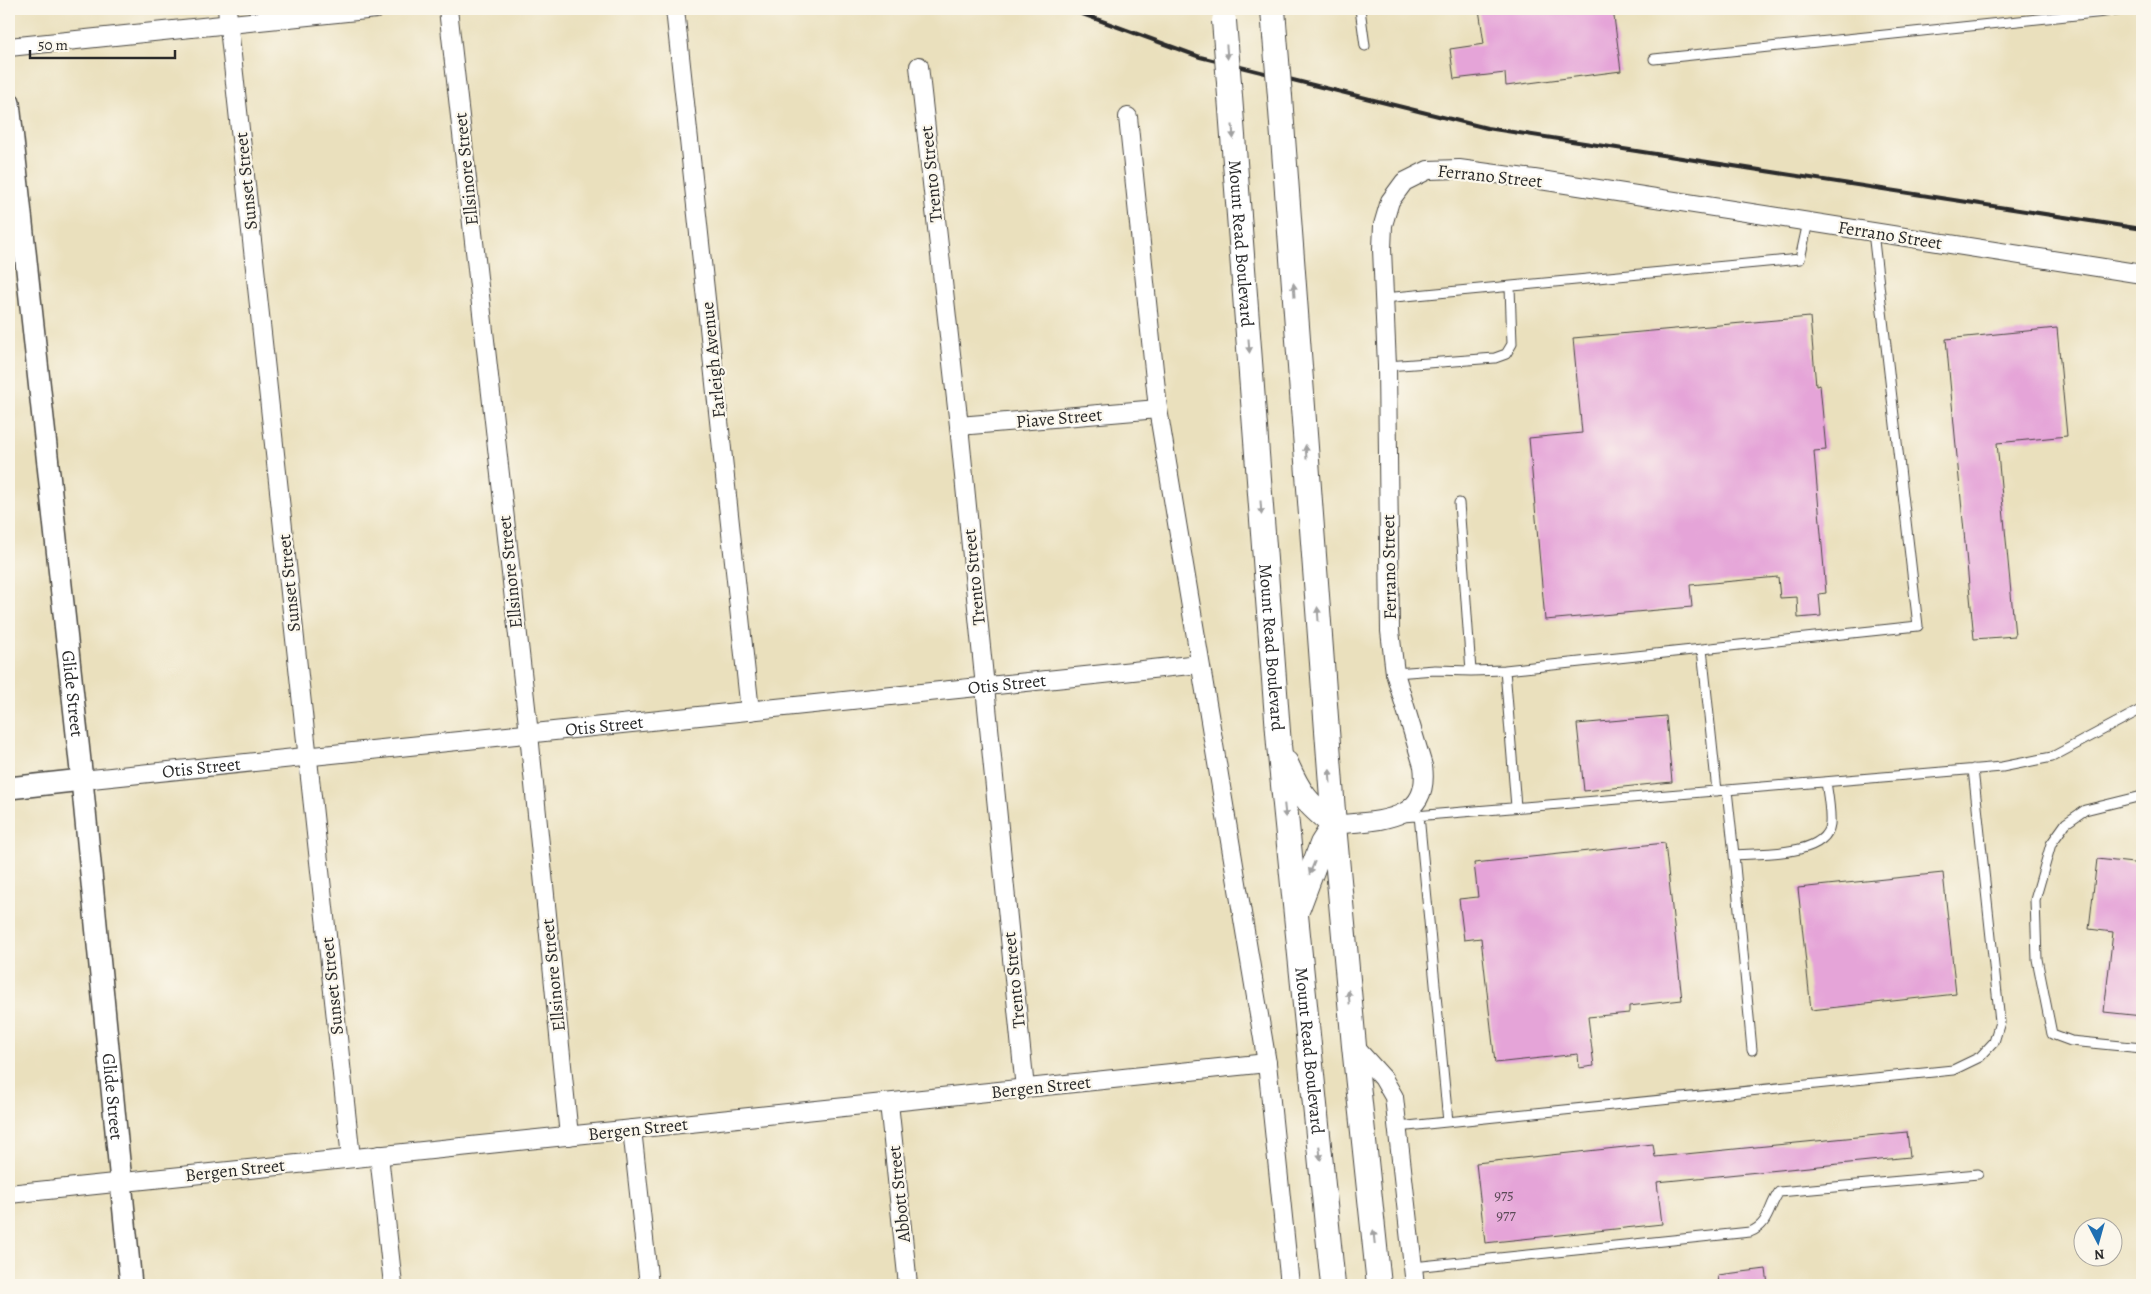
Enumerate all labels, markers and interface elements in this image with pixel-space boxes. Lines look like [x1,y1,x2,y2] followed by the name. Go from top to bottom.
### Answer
[30,28,175,60] scale bar
[38,35,68,55] text: 50 m
[1223,44,1231,60] one-way arrow
[448,111,484,227] street label: Ellsinore Street
[1229,124,1237,140] one-way arrow
[914,125,948,223] street label: Trento Street
[229,131,263,231] street label: Sunset Street
[1223,159,1259,328] street label: Mount Read Boulevard
[1436,159,1544,193] street label: Ferrano Street
[1836,215,1944,255] street label: Ferrano Street
[1290,282,1298,298] one-way arrow
[695,301,731,419] street label: Farleigh Avenue
[1245,338,1253,354] one-way arrow
[1015,402,1103,434] street label: Piave Street
[1302,444,1310,460] one-way arrow
[1258,500,1266,516] one-way arrow
[492,514,528,630] street label: Ellsinore Street
[1376,514,1402,620] street label: Ferrano Street
[957,528,991,626] street label: Trento Street
[272,533,306,633] street label: Sunset Street
[1253,563,1290,732] street label: Mount Read Boulevard
[1314,606,1322,622] one-way arrow
[56,649,89,738] street label: Glide Street
[967,668,1047,700] street label: Otis Street
[564,710,645,742] street label: Otis Street
[161,752,242,784] street label: Otis Street
[1326,768,1334,784] one-way arrow
[1282,803,1290,819] one-way arrow
[1308,861,1316,875] one-way arrow
[535,917,571,1033] street label: Ellsinore Street
[997,931,1031,1029] street label: Trento Street
[315,936,349,1036] street label: Sunset Street
[1289,966,1330,1135] street label: Mount Read Boulevard
[1345,989,1353,1005] one-way arrow
[97,1052,129,1141] street label: Glide Street
[990,1070,1092,1104] street label: Bergen Street
[587,1112,689,1146] street label: Bergen Street
[882,1144,916,1245] street label: Abbott Street
[1316,1145,1324,1161] one-way arrow
[184,1153,286,1187] street label: Bergen Street
[1494,1185,1514,1205] house number: 975
[1496,1205,1516,1225] house number: 977
[2074,1216,2124,1266] north arrow
[1370,1228,1378,1244] one-way arrow
[2093,1244,2105,1264] text: N

